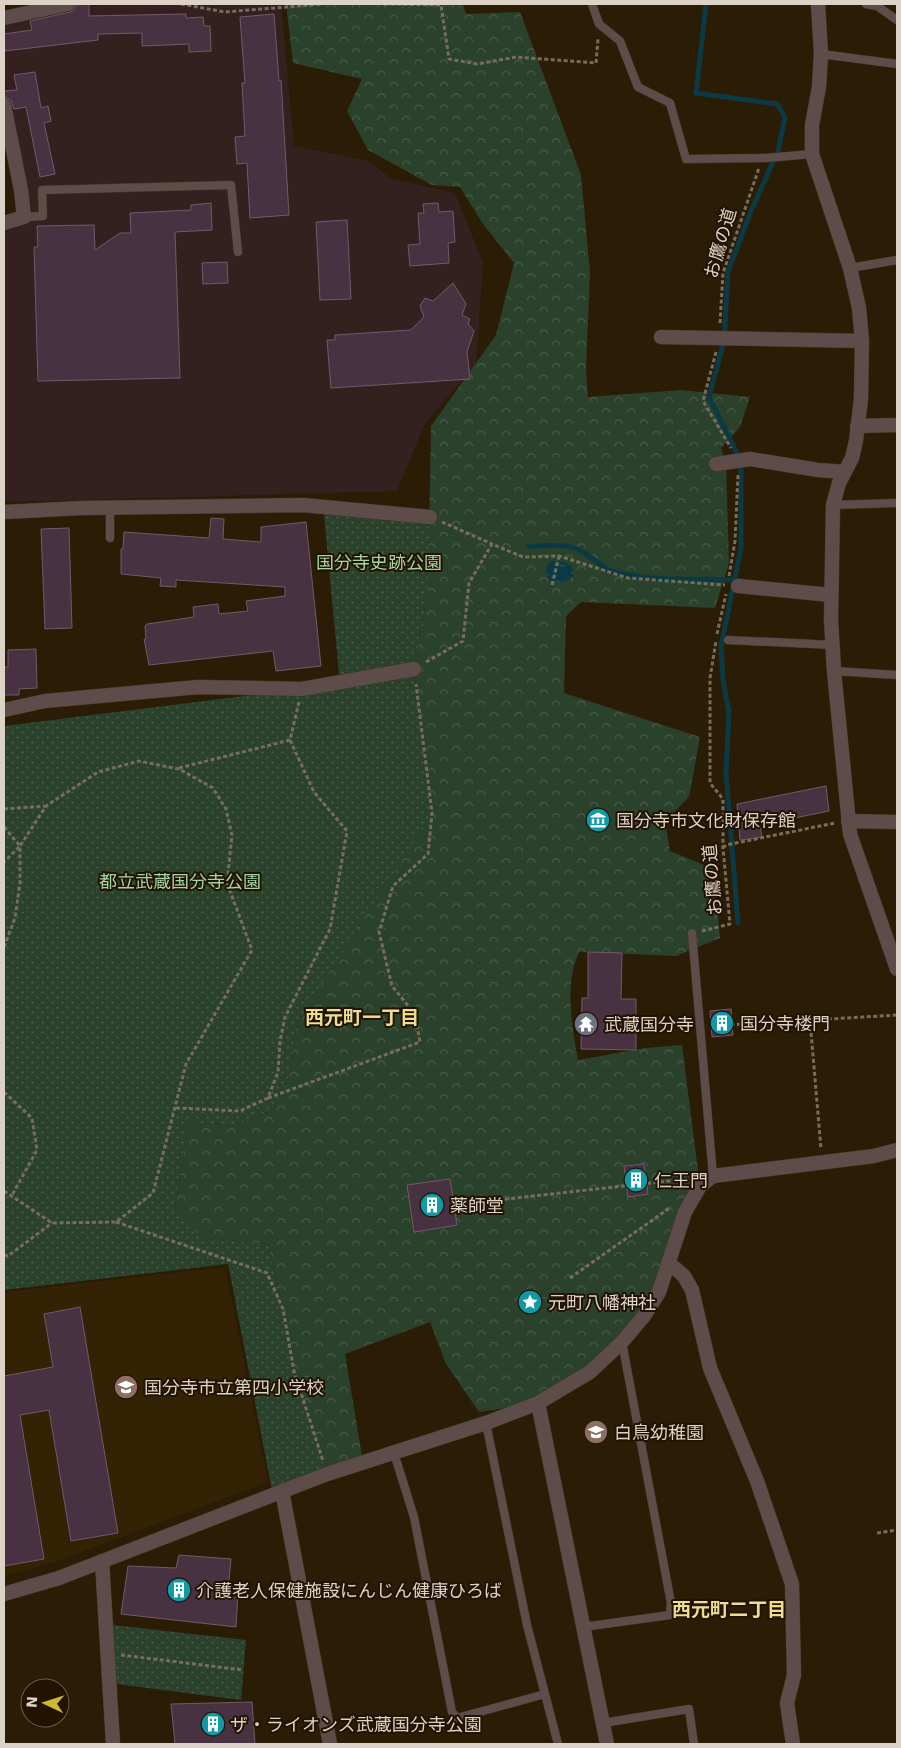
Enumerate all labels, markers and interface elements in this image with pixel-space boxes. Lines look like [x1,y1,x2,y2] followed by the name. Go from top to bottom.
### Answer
[700,206,740,280] street label: お鷹の道
[316,552,442,573] park label: 国分寺史跡公園
[585,807,611,833] museum icon: 国分寺市文化財保存館
[616,810,796,831] place label: 国分寺市文化財保存館
[698,843,726,917] street label: お鷹の道
[99,871,261,892] park label: 都立武蔵国分寺公園
[305,1006,419,1028] district label: 西元町一丁目
[709,1010,735,1036] building icon: 国分寺楼門
[573,1011,599,1037] temple icon: 武蔵国分寺
[740,1013,830,1034] place label: 国分寺楼門
[604,1014,694,1035] place label: 武蔵国分寺
[623,1167,649,1193] building icon: 仁王門
[654,1170,708,1191] place label: 仁王門
[419,1192,445,1218] building icon: 薬師堂
[450,1195,504,1216] place label: 薬師堂
[517,1289,543,1315] place icon: 元町八幡神社
[548,1292,656,1313] place label: 元町八幡神社
[113,1374,139,1400] school or university icon: 国分寺市立第四小学校
[144,1377,324,1398] place label: 国分寺市立第四小学校
[583,1419,609,1445] school or university icon: 白鳥幼稚園
[614,1422,704,1443] place label: 白鳥幼稚園
[166,1577,192,1603] building icon: 介護老人保健施設にんじん健康ひろば
[196,1580,502,1601] place label: 介護老人保健施設にんじん健康ひろば
[672,1598,786,1620] district label: 西元町二丁目
[20,1678,70,1728] north arrow
[24,1696,40,1708] text: N
[200,1711,226,1737] building icon: ザ・ライオンズ武蔵国分寺公園
[230,1714,482,1735] place label: ザ・ライオンズ武蔵国分寺公園

